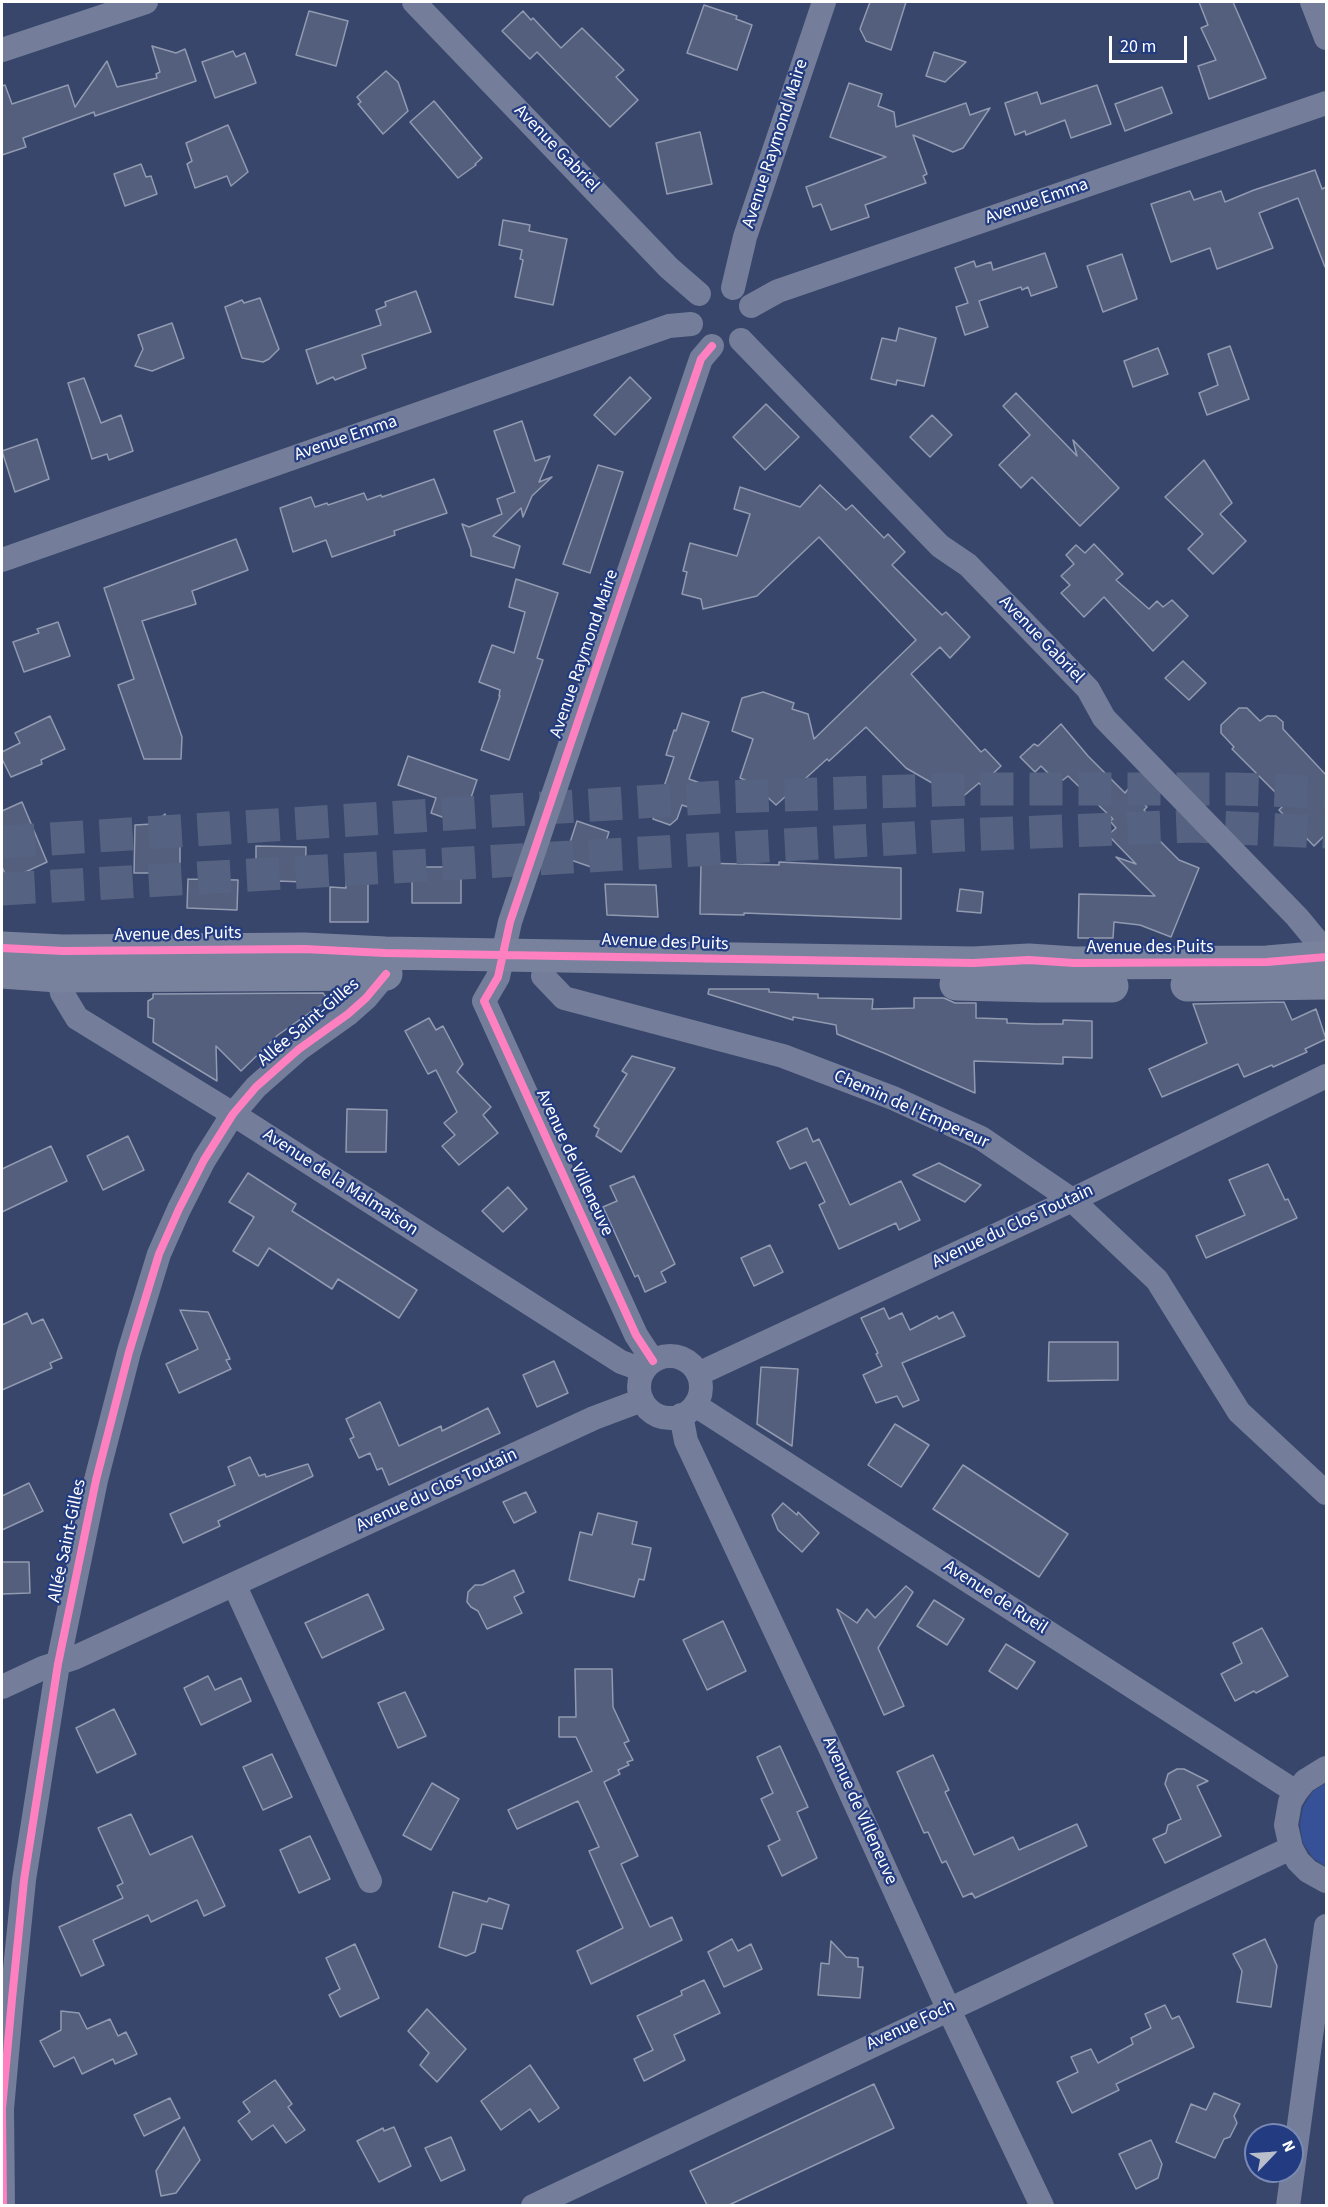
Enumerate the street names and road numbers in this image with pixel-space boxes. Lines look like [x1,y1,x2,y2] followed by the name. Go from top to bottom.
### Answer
[738,57,814,231] street label: Avenue Raymond Maire
[509,101,603,197] street label: Avenue Gabriel
[983,174,1091,230] street label: Avenue Emma
[292,411,400,467] street label: Avenue Emma
[546,567,624,741] street label: Avenue Raymond Maire
[994,592,1088,688] street label: Avenue Gabriel
[114,923,242,947] street label: Avenue des Puits
[601,930,729,956] street label: Avenue des Puits
[1087,937,1213,959] street label: Avenue des Puits
[254,974,364,1072] street label: Allée Saint-Gilles
[830,1066,992,1154] street label: Chemin de l'Empereur
[531,1086,617,1240] street label: Avenue de Villeneuve
[258,1125,422,1241] street label: Avenue de la Malmaison
[929,1180,1097,1274] street label: Avenue du Clos Toutain
[353,1444,521,1538] street label: Avenue du Clos Toutain
[44,1477,92,1605] street label: Allée Saint-Gilles
[939,1556,1051,1640] street label: Avenue de Rueil
[817,1734,901,1888] street label: Avenue de Villeneuve
[863,1996,959,2056] street label: Avenue Foch

